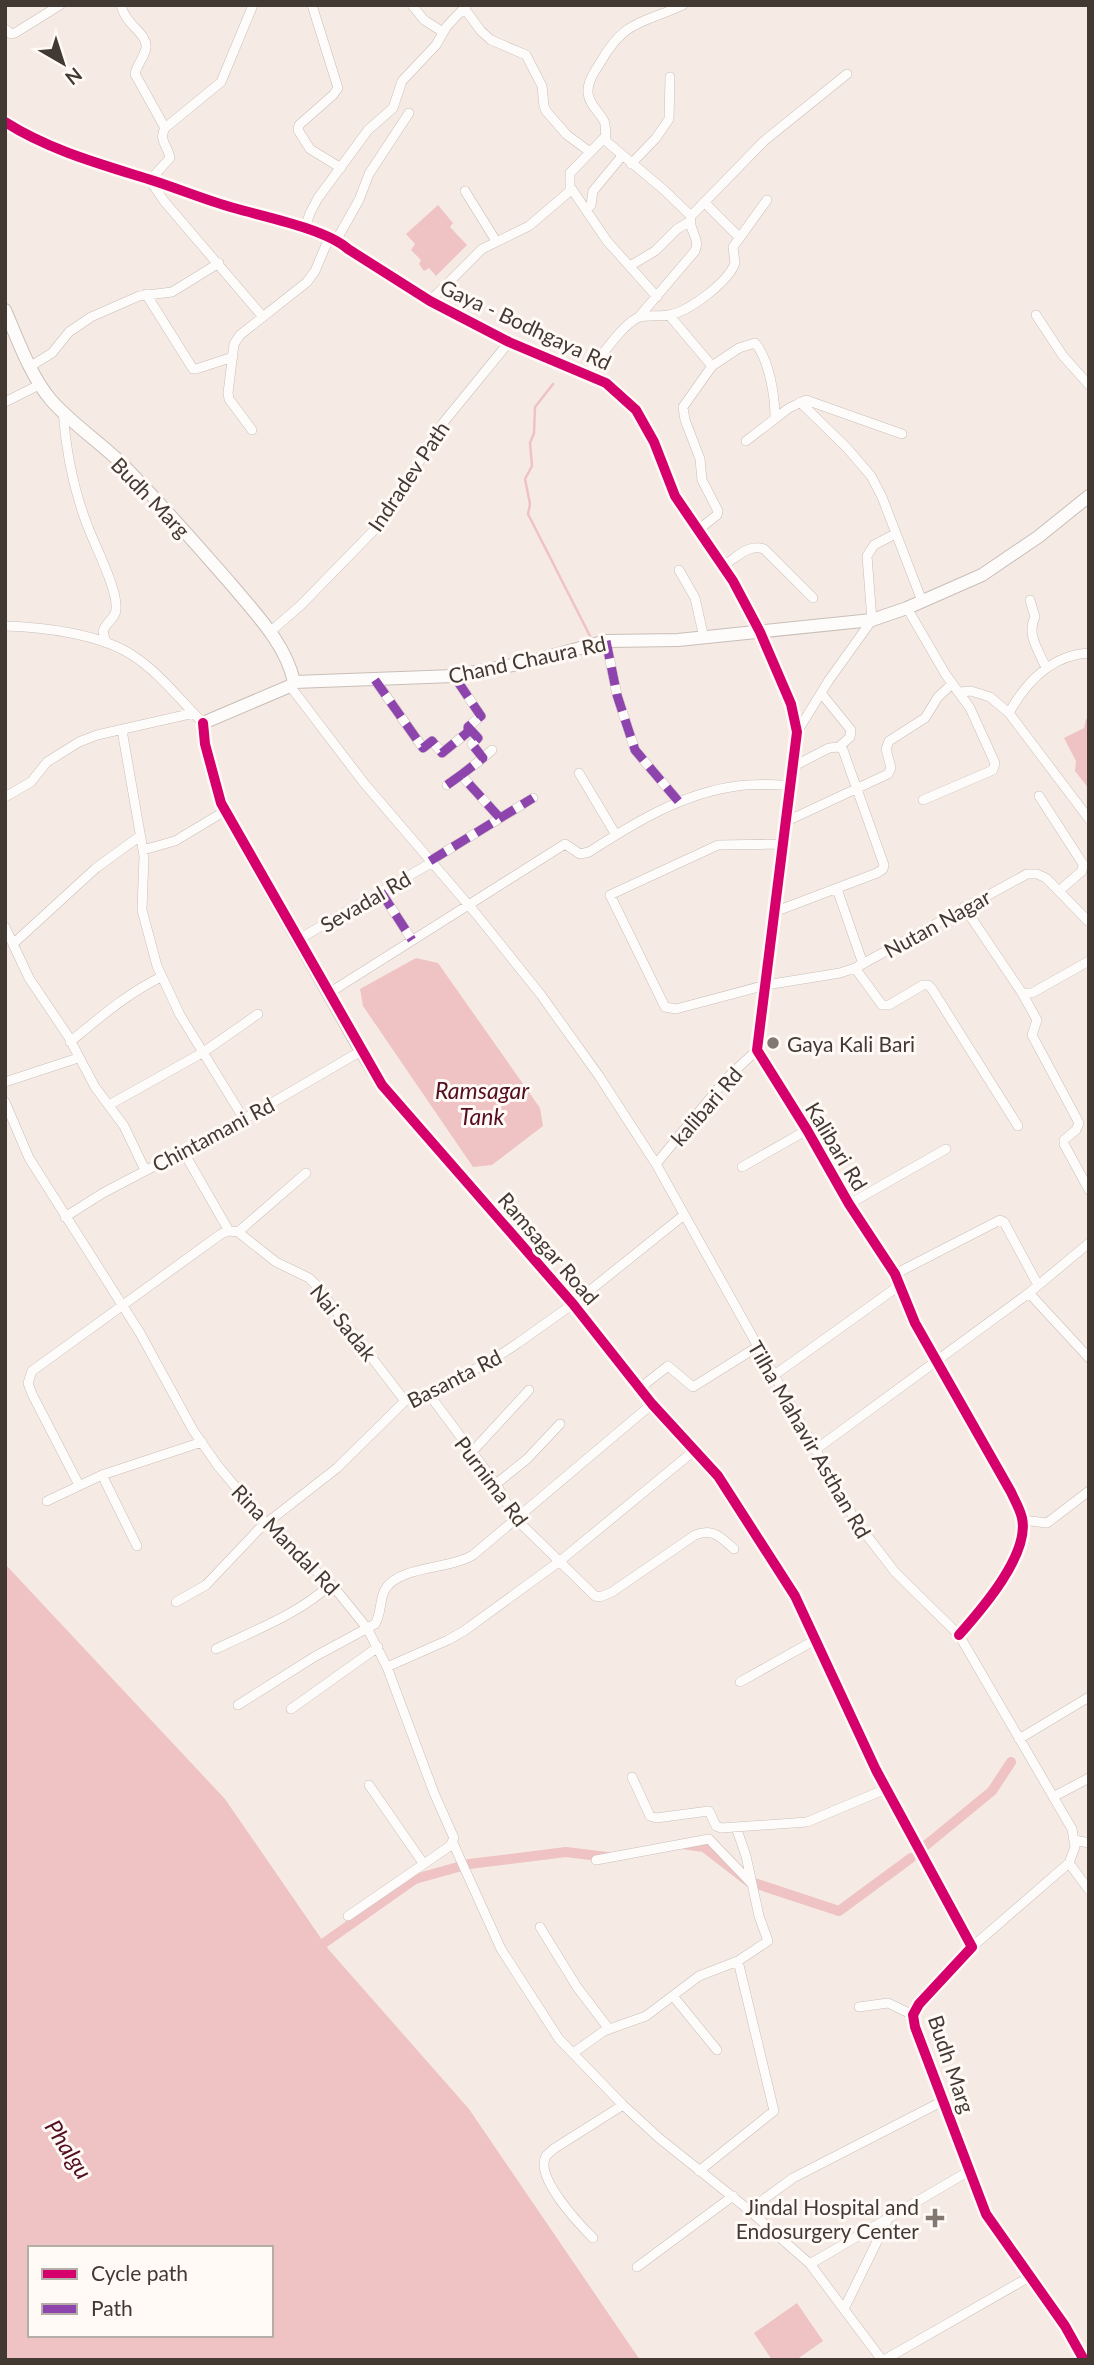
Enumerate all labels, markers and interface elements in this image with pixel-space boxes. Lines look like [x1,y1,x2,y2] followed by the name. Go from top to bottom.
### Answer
[28,28,98,98] north arrow
[61,63,87,90] text: N
[437,273,615,375] street label: Gaya - Bodhgaya Rd
[362,416,454,536] street label: Indradev Path
[107,452,195,542] street label: Budh Marg
[446,630,608,688] street label: Chand Chaura Rd
[315,865,415,937] street label: Sevadal Rd
[879,883,995,962] street label: Nutan Nagar
[787,1031,915,1056] place label: Gaya Kali Bari
[765,1035,781,1051] marker: Gaya Kali Bari
[665,1062,747,1150] street label: kalibari Rd
[435,1076,530,1130] water label: Ramsagar Tank
[148,1091,278,1177] street label: Chintamani Rd
[801,1097,873,1195] street label: Kalibari Rd
[493,1187,605,1309] street label: Ramsagar Road
[306,1279,383,1366] street label: Nai Sadak
[743,1336,877,1542] street label: Tilha Mahavir Asthan Rd
[403,1344,505,1412] street label: Basanta Rd
[450,1431,534,1531] street label: Purnima Rd
[227,1479,345,1599] street label: Rina Mandal Rd
[924,2012,980,2116] street label: Budh Marg
[39,2114,99,2184] water label: Phalgu
[736,2194,919,2243] place label: Jindal Hospital and Endosurgery Center
[925,2208,945,2228] marker: Jindal Hospital and Endosurgery Center
[28,2246,273,2337] legend
[91,2260,188,2285] text: Cycle path
[91,2295,133,2320] text: Path

